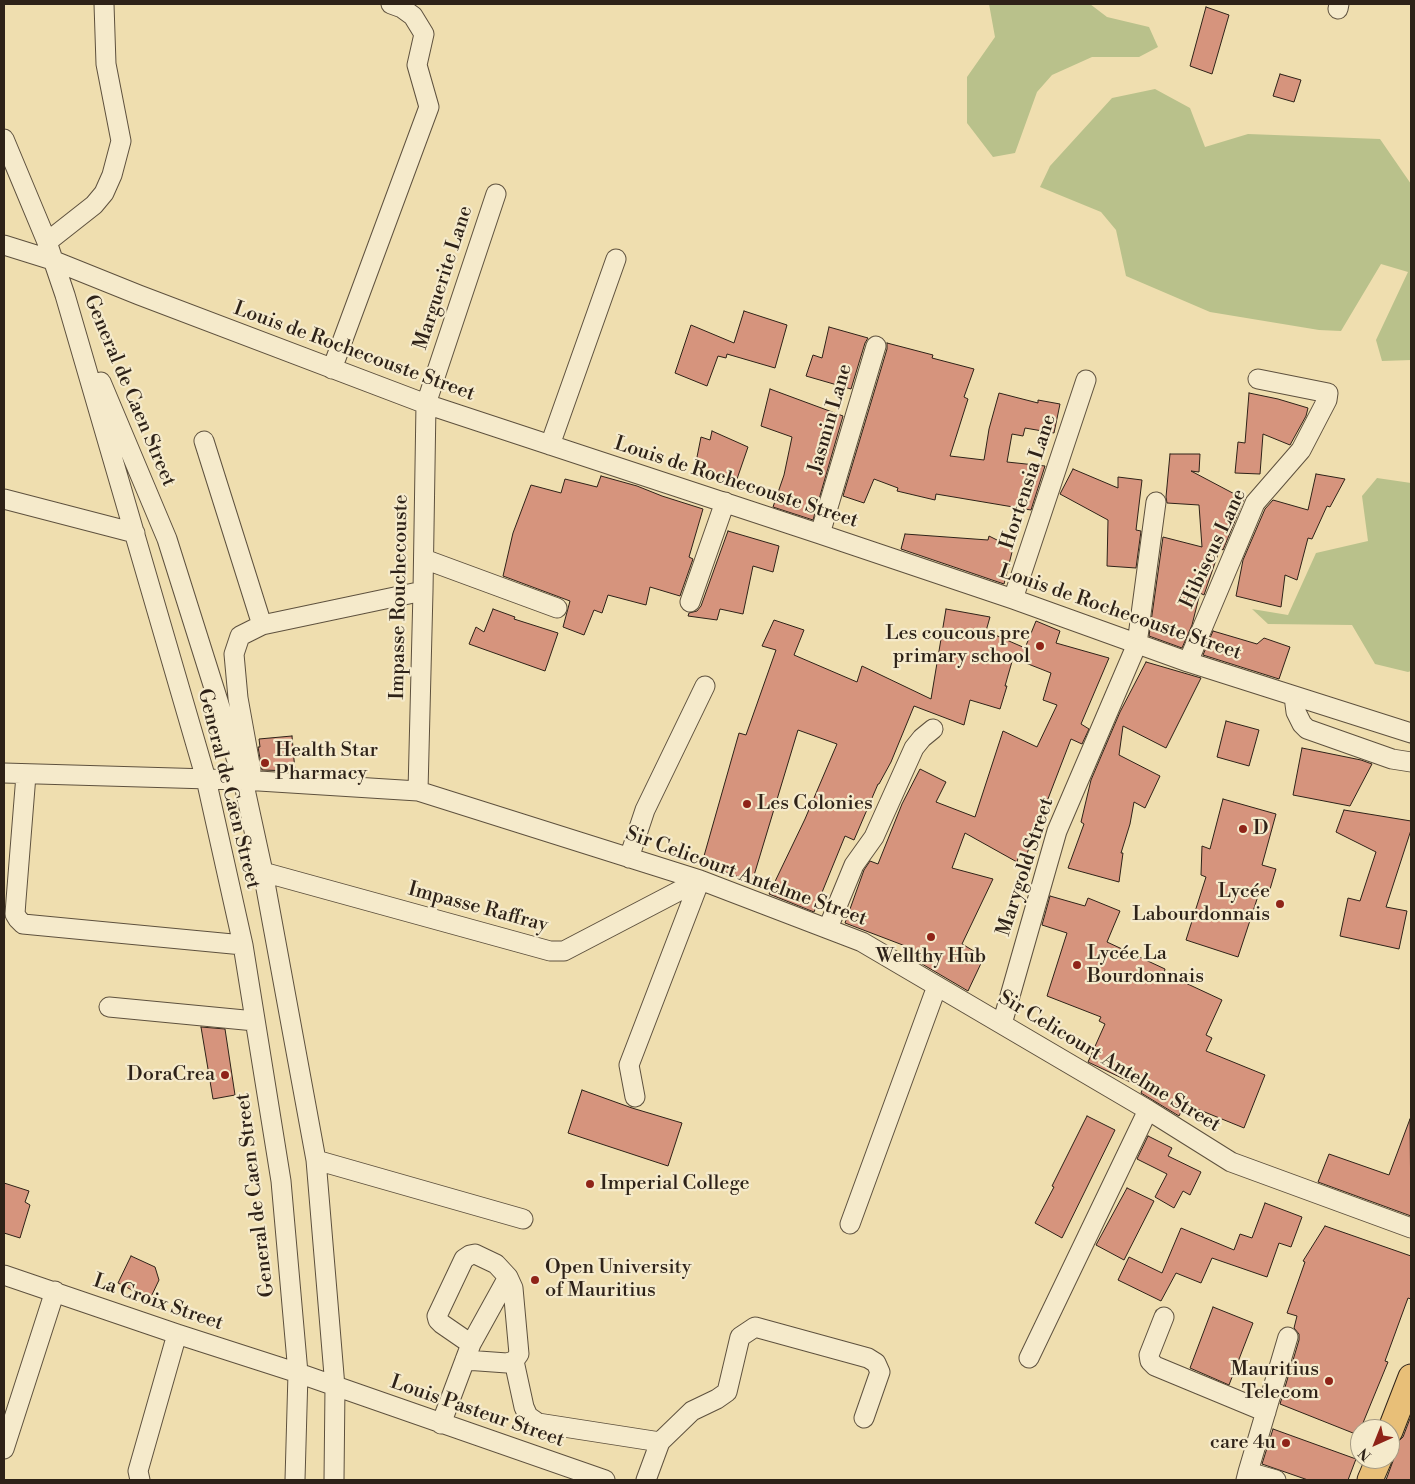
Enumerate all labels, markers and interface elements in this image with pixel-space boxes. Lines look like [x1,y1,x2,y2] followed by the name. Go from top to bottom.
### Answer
[409,203,479,353] street label: Marguerite Lane
[78,292,180,490] street label: General de Caen Street
[230,297,478,407] street label: Louis de Rochecouste Street
[804,361,858,477] street label: Jasmin Lane
[996,412,1062,552] street label: Hortensia Lane
[611,432,861,534] street label: Louis de Rochecouste Street
[1176,485,1252,613] street label: Hibiscus Lane
[386,494,414,700] street label: Impasse Rouchecouste
[996,560,1244,666] street label: Louis de Rochecouste Street
[885,622,1030,669] place label: Les coucous pre primary school
[1034,640,1046,652] marker: Les coucous pre primary school
[192,686,264,892] street label: General de Caen Street
[275,739,378,786] place label: Health Star Pharmacy
[259,757,271,769] marker: Health Star Pharmacy
[757,792,873,816] place label: Les Colonies
[992,795,1060,939] street label: Marygold Street
[741,798,753,810] marker: Les Colonies
[1253,817,1269,841] place label: D
[622,822,870,932] street label: Sir Celicourt Antelme Street
[1237,823,1249,835] marker: D
[405,878,551,938] street label: Impasse Raffray
[1132,880,1270,927] place label: Lycée Labourdonnais
[1274,898,1286,910] marker: Lycée Labourdonnais
[925,931,937,943] marker: Wellthy Hub
[1087,942,1204,989] place label: Lycée La Bourdonnais
[876,945,986,969] place label: Wellthy Hub
[1071,959,1083,971] marker: Lycée La Bourdonnais
[994,986,1224,1138] street label: Sir Celicourt Antelme Street
[127,1063,215,1087] place label: DoraCrea
[219,1069,231,1081] marker: DoraCrea
[232,1092,280,1298] street label: General de Caen Street
[600,1172,750,1196] place label: Imperial College
[584,1178,596,1190] marker: Imperial College
[545,1256,691,1303] place label: Open University of Mauritius
[90,1270,226,1336] street label: La Croix Street
[529,1274,541,1286] marker: Open University of Mauritius
[1231,1358,1319,1405] place label: Mauritius Telecom
[387,1371,567,1453] street label: Louis Pasteur Street
[1323,1375,1335,1387] marker: Mauritius Telecom
[1350,1419,1400,1469] north arrow
[1210,1431,1276,1455] place label: care 4u
[1280,1437,1292,1449] marker: care 4u
[1355,1444,1376,1464] text: N

